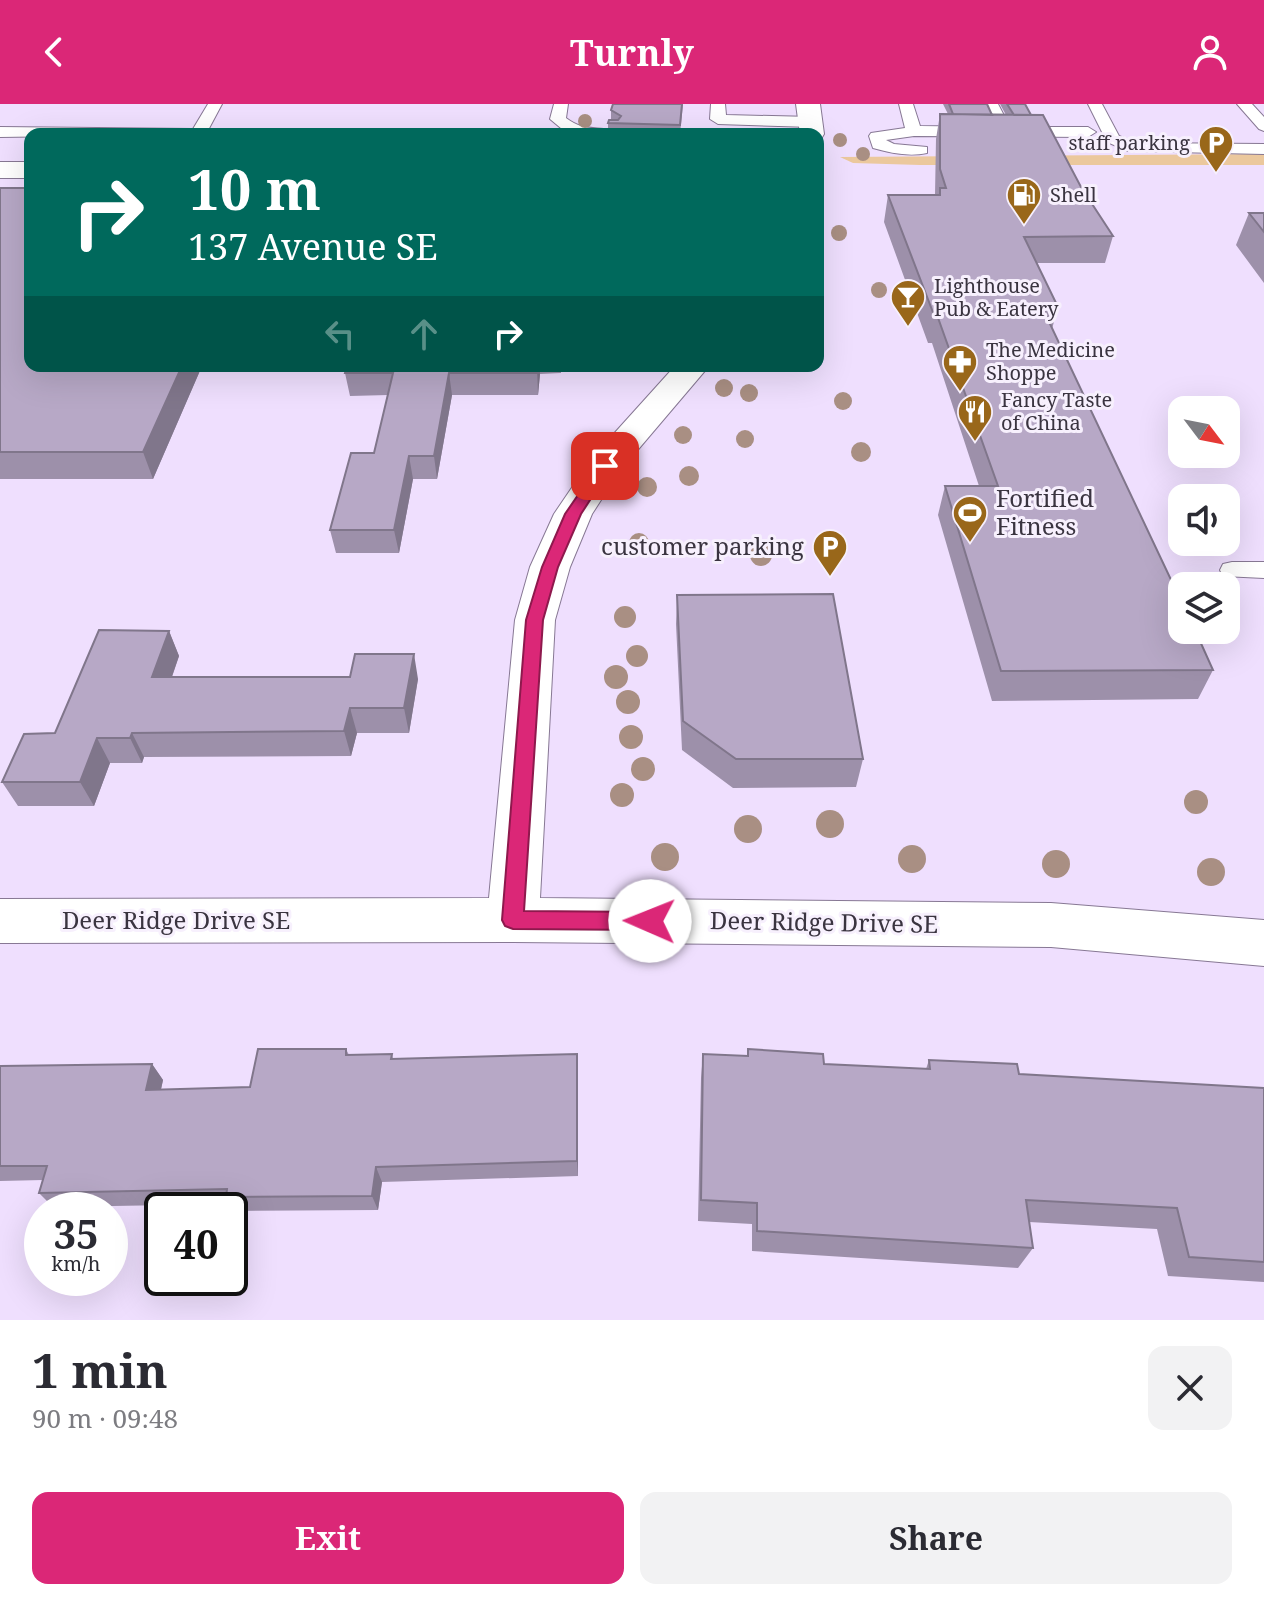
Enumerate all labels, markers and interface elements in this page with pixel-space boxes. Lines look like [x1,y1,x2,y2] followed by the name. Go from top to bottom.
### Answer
[570,28,694,77] text: Turnly
[32,30,76,74] icon: back
[1188,30,1232,74] icon: person
[1197,124,1235,174] parking icon: staff parking
[1069,129,1190,156] place label: staff parking
[188,150,321,226] text: 10 m
[56,160,160,264] icon: right
[1005,176,1043,226] fuel station icon: Shell
[1050,181,1097,208] place label: Shell
[188,222,438,271] text: 137 Avenue SE
[934,272,1059,322] place label: Lighthouse Pub & Eatery
[889,278,927,328] bar icon: Lighthouse Pub & Eatery
[318,312,362,356] icon: left
[402,312,446,356] icon: ahead
[486,312,530,356] icon: right
[986,336,1115,386] place label: The Medicine Shoppe
[941,343,979,393] pharmacy icon: The Medicine Shoppe
[1001,386,1112,436] place label: Fancy Taste of China
[956,393,994,443] restaurant icon: Fancy Taste of China
[1168,396,1240,468] north arrow
[1168,396,1240,644] map controls
[571,432,639,500] pin
[583,444,627,488] icon: arrive
[996,481,1094,542] place label: Fortified Fitness
[1168,484,1240,556] button: sound
[951,494,989,544] sports icon: Fortified Fitness
[811,528,849,578] parking icon: customer parking
[601,529,804,562] place label: customer parking
[1168,572,1240,644] button: layers
[608,879,692,963] position arrow
[62,903,290,936] street label: Deer Ridge Drive SE
[710,903,938,940] street label: Deer Ridge Drive SE
[144,1192,248,1296] speed limit sign: 40
[53,1206,99,1261] text: 35
[51,1250,101,1277] text: km/h
[32,1337,168,1402] text: 1 min
[1148,1346,1232,1430] button: close
[32,1400,178,1436] text: 90 m · 09:48
[32,1492,624,1584] button: Exit
[640,1492,1232,1584] button: Share

